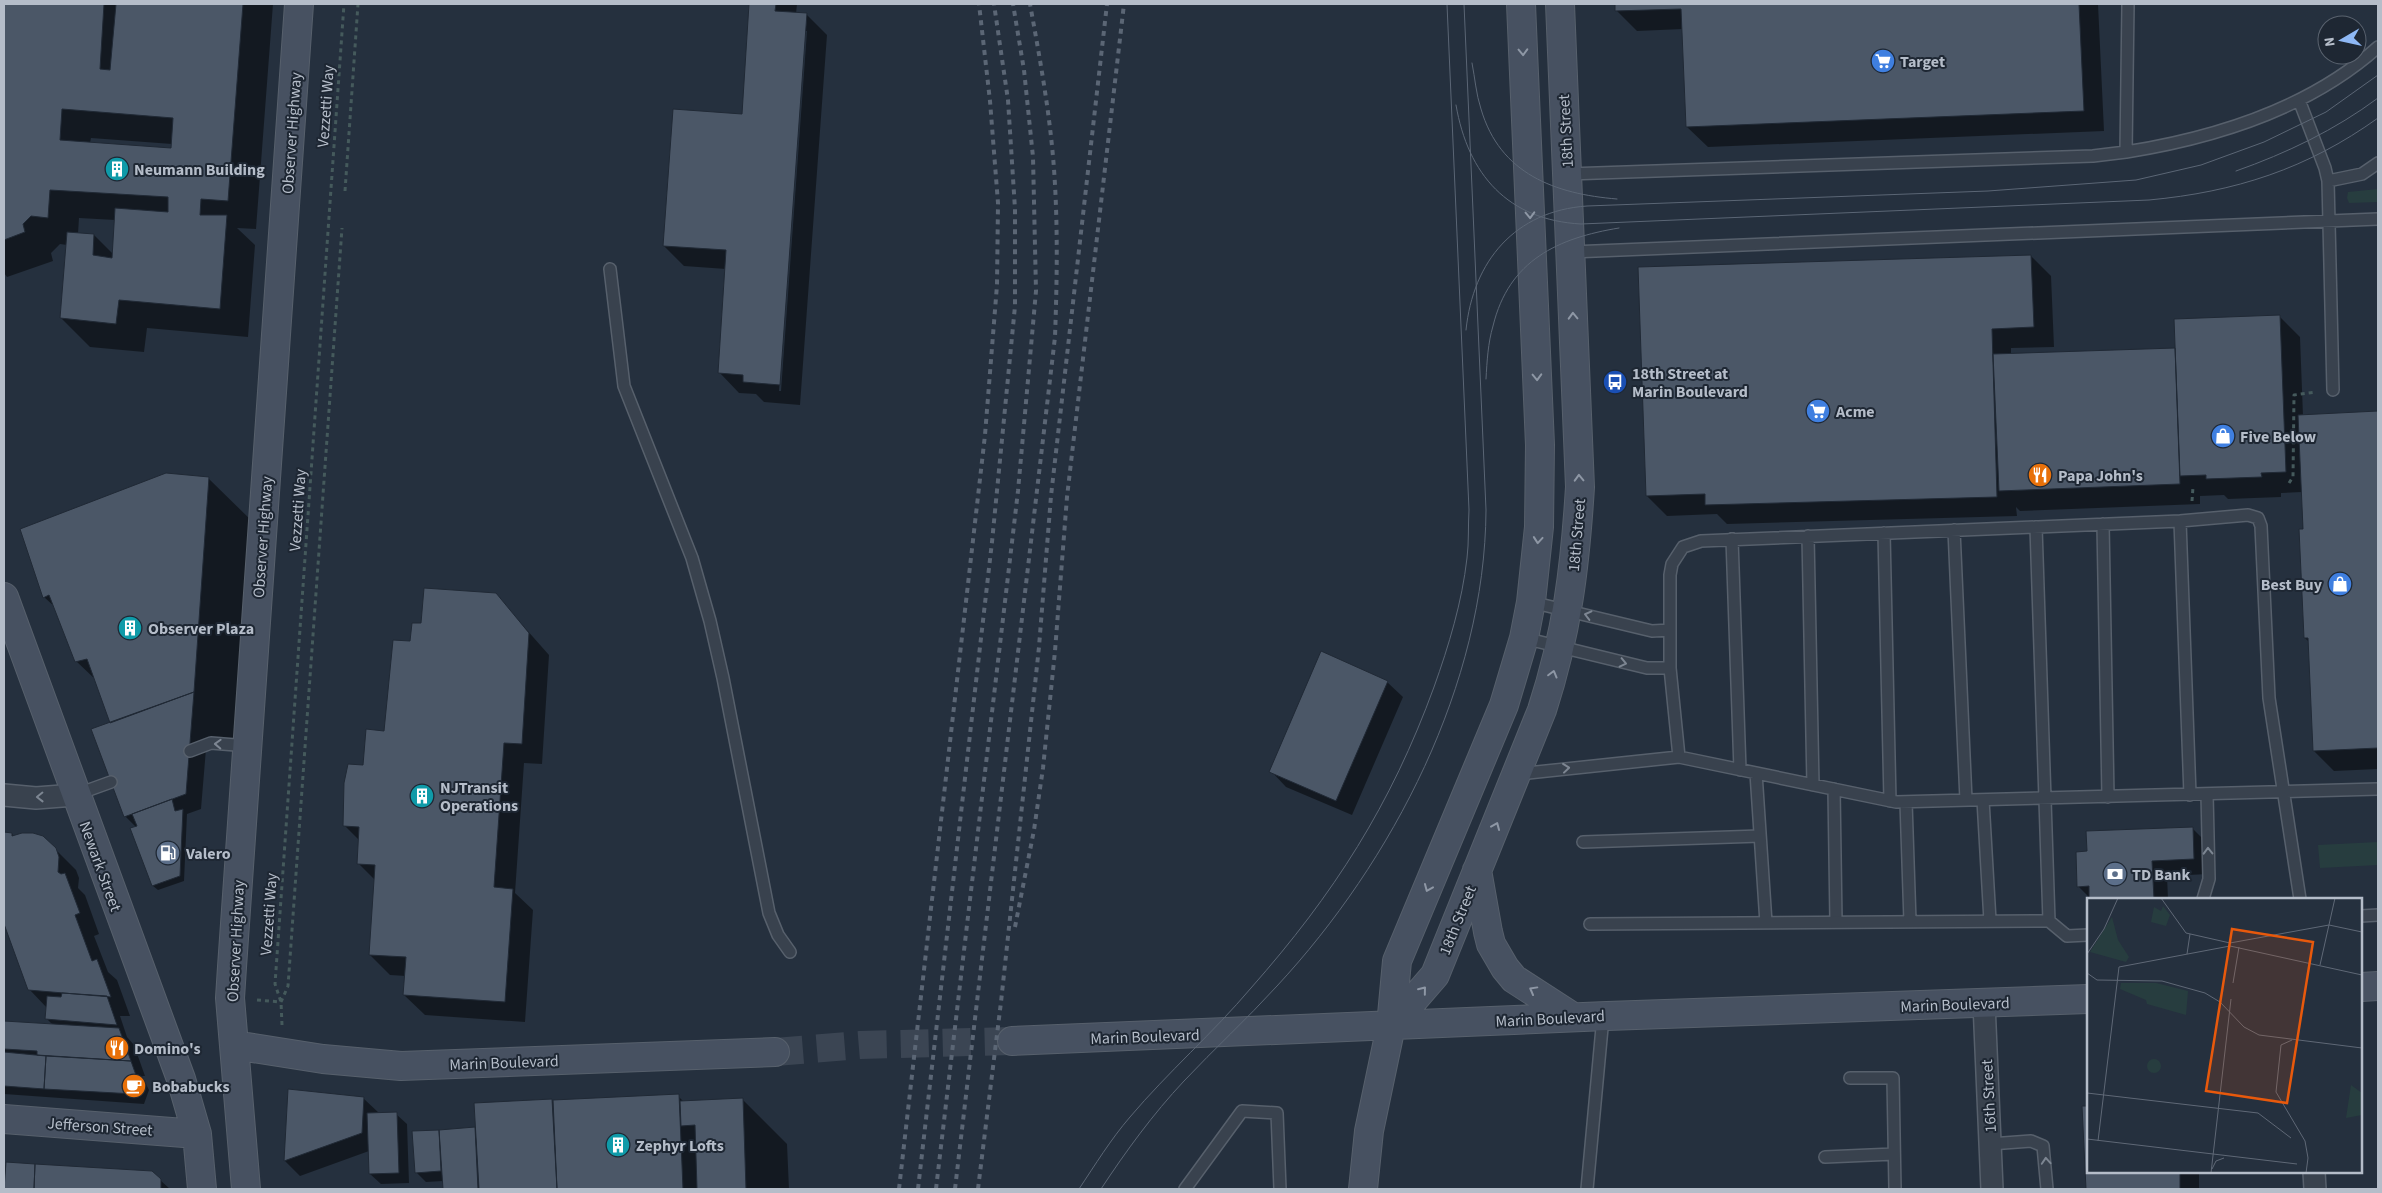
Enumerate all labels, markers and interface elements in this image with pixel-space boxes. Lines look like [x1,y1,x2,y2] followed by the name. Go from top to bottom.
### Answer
[2317,15,2367,65] north arrow
[2320,36,2341,48] text: N
[1870,48,1896,74] supermarket icon: Target
[1518,49,1529,57] one-way arrow
[1900,51,1945,73] place label: Target
[312,64,340,148] street label: Vezzetti Way
[277,71,307,195] street label: Observer Highway
[1553,93,1579,168] street label: 18th Street
[104,156,130,182] building icon: Neumann Building
[134,159,265,181] place label: Neumann Building
[1525,212,1535,219] one-way arrow
[1568,312,1579,320] one-way arrow
[1632,363,1748,403] place label: 18th Street at Marin Boulevard
[1602,369,1628,395] bus stop icon: 18th Street at Marin Boulevard
[1531,373,1542,381] one-way arrow
[1805,398,1831,424] supermarket icon: Acme
[1835,401,1875,423] place label: Acme
[2210,423,2236,449] shop icon: Five Below
[2240,426,2317,448] place label: Five Below
[2027,462,2053,488] restaurant icon: Papa John's
[2058,465,2143,487] place label: Papa John's
[284,468,312,552] street label: Vezzetti Way
[1574,474,1585,482] one-way arrow
[248,475,278,599] street label: Observer Highway
[1563,497,1591,573] street label: 18th Street
[1532,536,1543,544] one-way arrow
[2327,571,2353,597] shop icon: Best Buy
[2261,574,2323,596] place label: Best Buy
[1584,610,1593,621] one-way arrow
[117,615,143,641] building icon: Observer Plaza
[148,618,254,640] place label: Observer Plaza
[1618,657,1627,668] one-way arrow
[1547,669,1558,678] one-way arrow
[214,738,222,749] one-way arrow
[1562,763,1570,774] one-way arrow
[440,777,518,817] place label: NJTransit Operations
[409,783,435,809] building icon: NJTransit Operations
[35,792,43,802] one-way arrow
[74,818,127,915] street label: Newark Street
[1490,822,1501,831] one-way arrow
[155,840,181,866] fuel station icon: Valero
[185,843,231,865] place label: Valero
[2203,847,2213,855] one-way arrow
[2102,861,2128,887] bank icon: TD Bank
[2132,864,2191,886] place label: TD Bank
[255,872,283,956] street label: Vezzetti Way
[222,879,250,1003] street label: Observer Highway
[1434,882,1482,958] street label: 18th Street
[1424,883,1435,892] one-way arrow
[2087,898,2362,1173] inset map
[1418,986,1427,995] one-way arrow
[1529,987,1538,997] one-way arrow
[1900,992,2010,1018] street label: Marin Boulevard
[1495,1005,1605,1033] street label: Marin Boulevard
[1090,1024,1200,1050] street label: Marin Boulevard
[104,1035,130,1061] restaurant icon: Domino's
[134,1038,201,1060] place label: Domino's
[449,1050,559,1076] street label: Marin Boulevard
[1976,1058,2002,1133] street label: 16th Street
[121,1073,147,1099] cafe icon: Bobabucks
[152,1076,230,1098] place label: Bobabucks
[47,1112,154,1142] street label: Jefferson Street
[605,1132,631,1158] building icon: Zephyr Lofts
[636,1135,724,1157] place label: Zephyr Lofts
[2040,1157,2051,1165] one-way arrow

